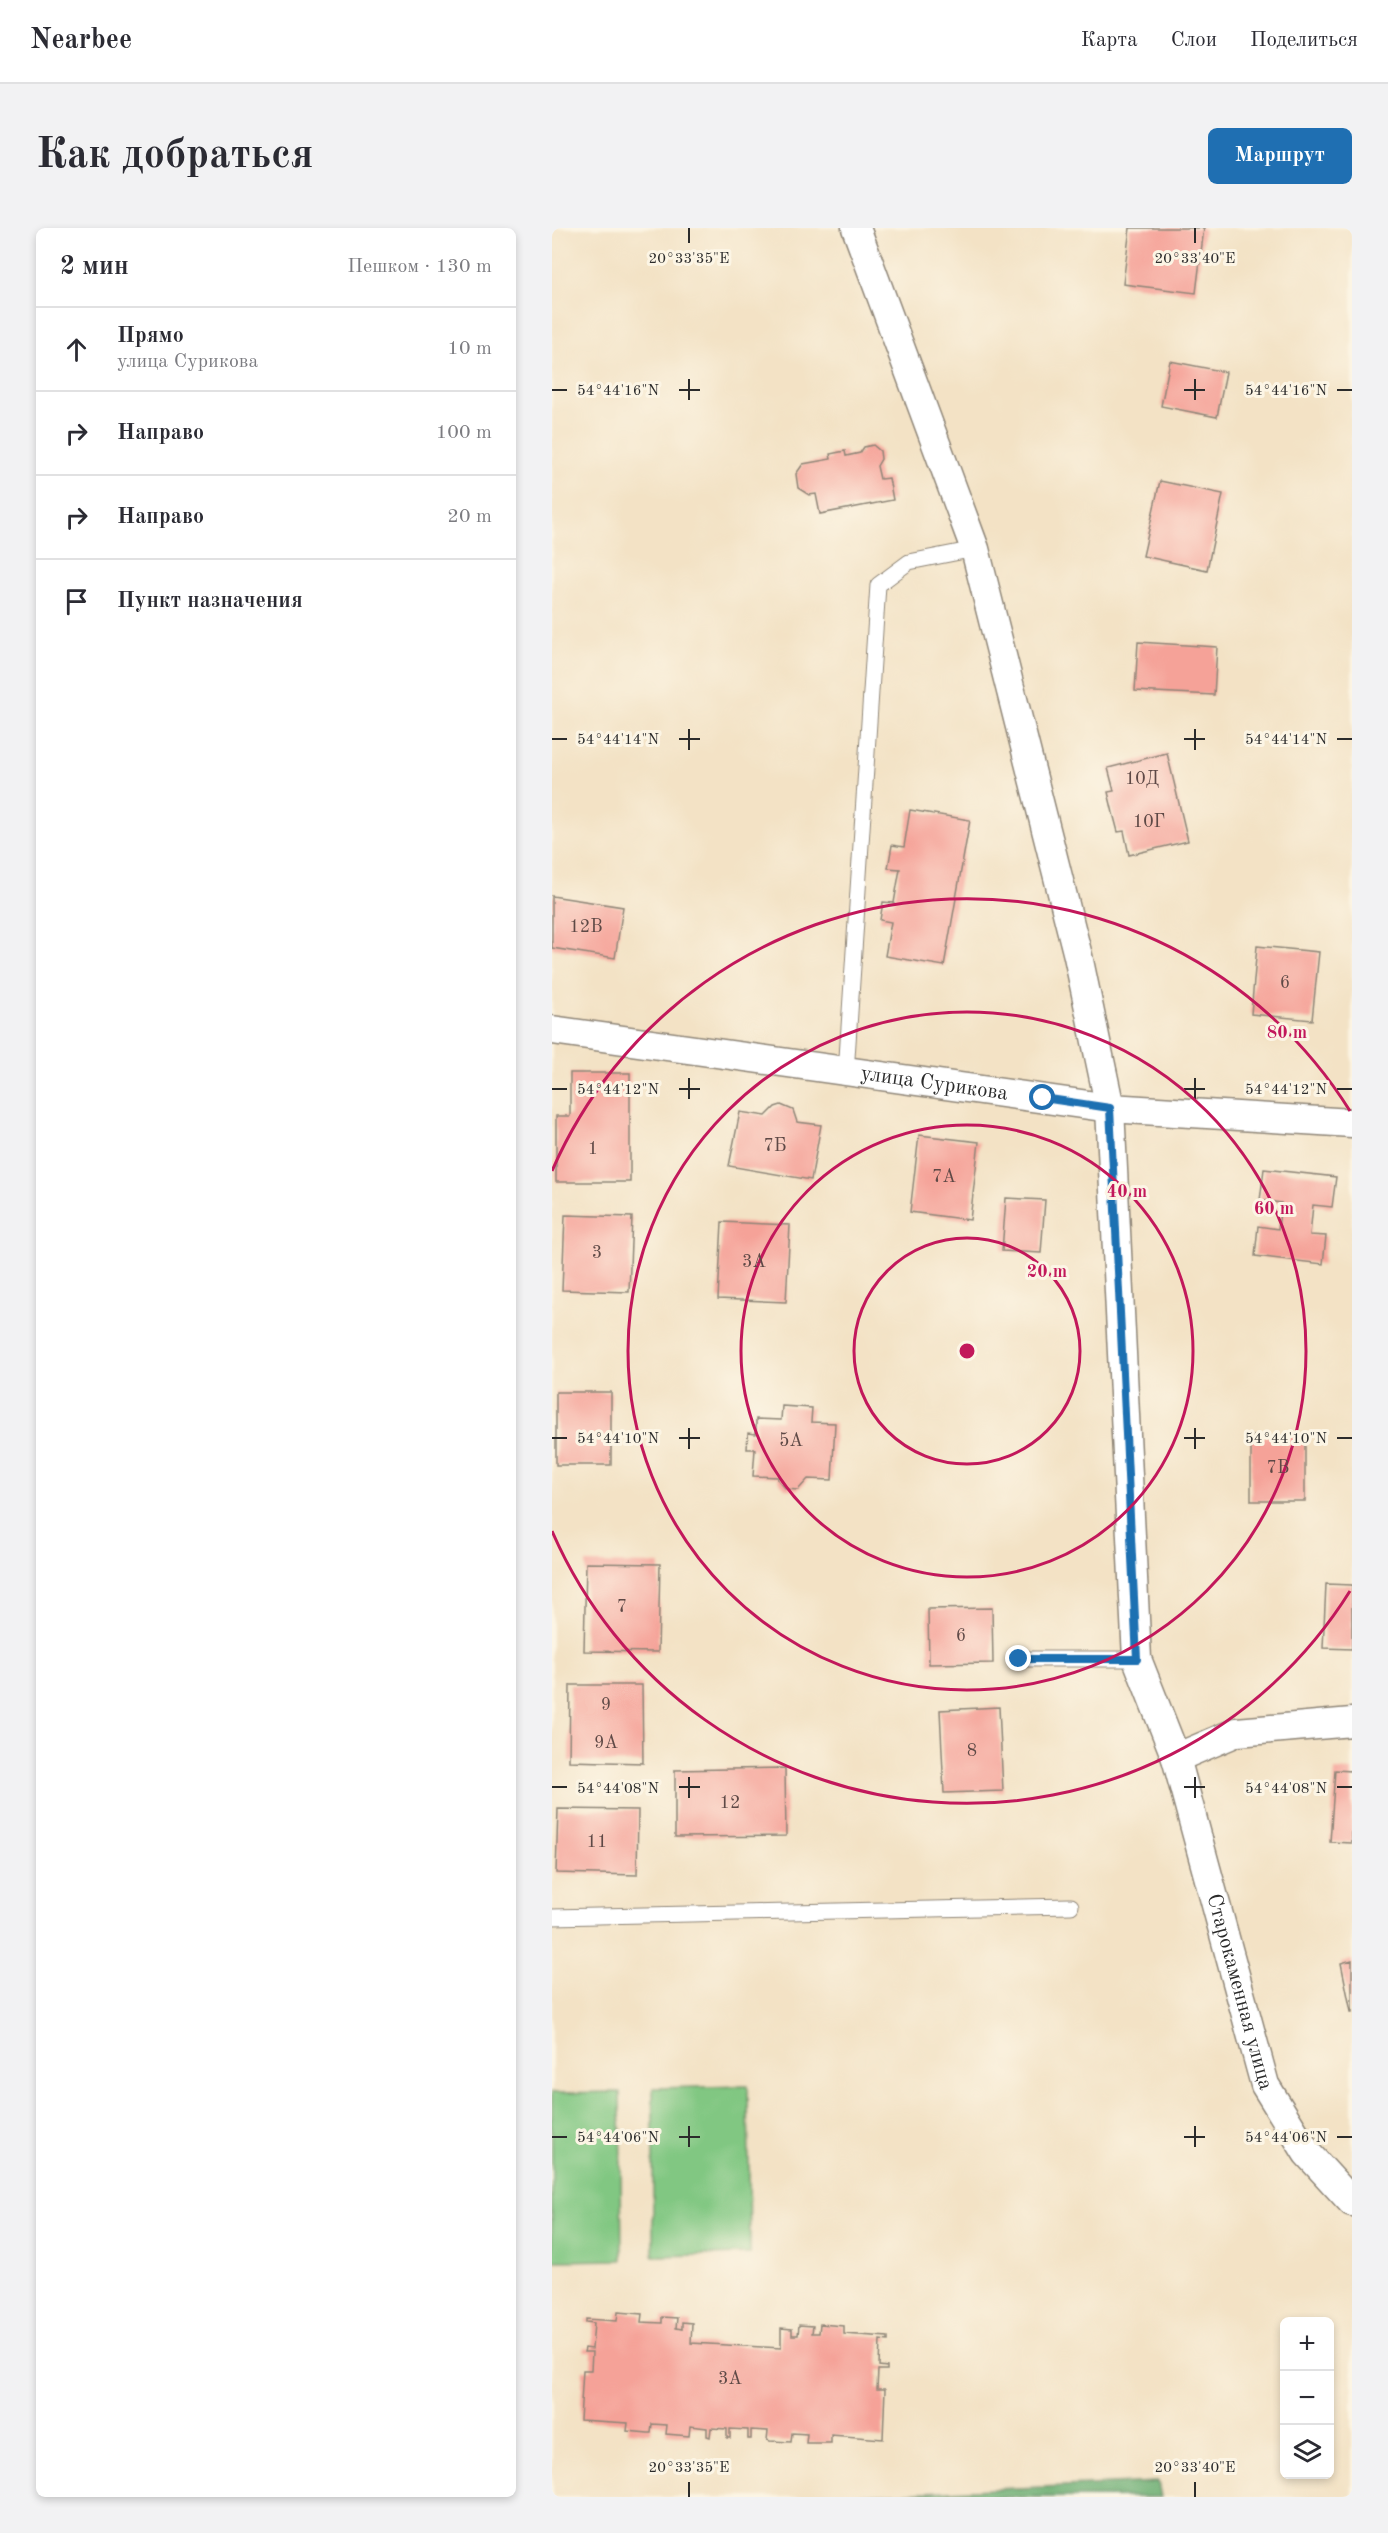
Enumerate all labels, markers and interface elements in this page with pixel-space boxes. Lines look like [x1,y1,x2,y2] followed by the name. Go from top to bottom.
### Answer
[30,27,132,55] text: Nearbee
[1081,30,1138,51] text: Карта
[1171,30,1217,51] text: Слои
[1250,30,1358,51] text: Поделиться
[1208,128,1352,184] button: Маршрут
[36,135,313,177] text: Как добраться
[649,252,729,267] text: 20°33'35"E
[1155,252,1235,267] text: 20°33'40"E
[60,254,129,280] text: 2 мин
[347,257,492,277] text: Пешком · 130 m
[117,325,184,347] text: Прямо
[60,333,93,366] icon: ahead
[447,339,492,359] text: 10 m
[117,352,258,372] text: улица Сурикова
[577,384,659,399] text: 54°44'16"N
[1245,384,1327,399] text: 54°44'16"N
[60,417,93,450] icon: right
[117,422,204,444] text: Направо
[436,423,492,443] text: 100 m
[60,501,93,534] icon: right
[117,506,204,528] text: Направо
[447,507,492,527] text: 20 m
[60,585,93,618] icon: arrive
[117,590,303,612] text: Пункт назначения
[577,733,659,748] text: 54°44'14"N
[1245,733,1327,748] text: 54°44'14"N
[1125,770,1159,788] house number: 10Д
[1133,813,1165,831] house number: 10Г
[569,918,603,936] house number: 12В
[1280,974,1290,992] house number: 6
[1267,1024,1307,1042] text: 80 m
[859,1063,1009,1104] street label: улица Сурикова
[577,1083,659,1098] text: 54°44'12"N
[1245,1083,1327,1098] text: 54°44'12"N
[1029,1084,1055,1110] route start
[763,1137,787,1155] house number: 7Б
[588,1140,598,1158] house number: 1
[932,1168,956,1186] house number: 7А
[1107,1183,1147,1201] text: 40 m
[1254,1200,1294,1218] text: 60 m
[592,1244,602,1262] house number: 3
[742,1253,766,1271] house number: 3А
[1027,1263,1067,1281] text: 20 m
[957,1341,977,1361] centre of rings
[577,1432,659,1447] text: 54°44'10"N
[779,1432,803,1450] house number: 5А
[1245,1432,1327,1447] text: 54°44'10"N
[1267,1459,1289,1477] house number: 7В
[617,1598,627,1616] house number: 7
[956,1627,966,1645] house number: 6
[1005,1645,1031,1671] route end
[601,1696,611,1714] house number: 9
[594,1734,618,1752] house number: 9А
[967,1742,977,1760] house number: 8
[577,1782,659,1797] text: 54°44'08"N
[1245,1782,1327,1797] text: 54°44'08"N
[720,1794,740,1812] house number: 12
[587,1833,607,1851] house number: 11
[1203,1892,1276,2092] street label: Старокаменная улица
[577,2131,659,2146] text: 54°44'06"N
[1245,2131,1327,2146] text: 54°44'06"N
[1280,2317,1334,2479] map controls
[1280,2317,1334,2371] button: +
[718,2370,742,2388] house number: 3А
[1280,2371,1334,2425] button: −
[1280,2425,1334,2479] button: layers
[649,2461,729,2476] text: 20°33'35"E
[1155,2461,1235,2476] text: 20°33'40"E

